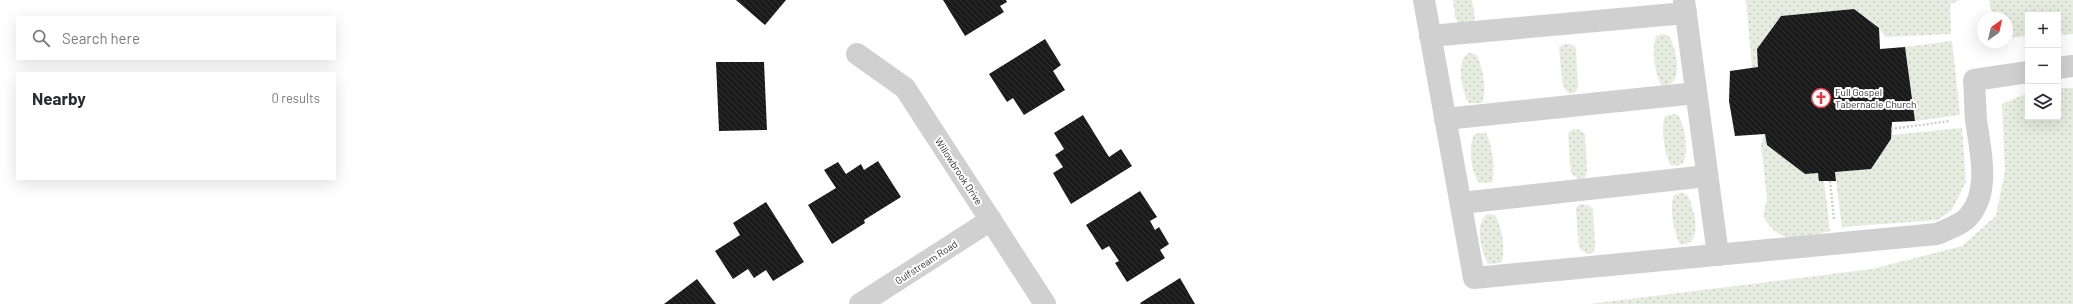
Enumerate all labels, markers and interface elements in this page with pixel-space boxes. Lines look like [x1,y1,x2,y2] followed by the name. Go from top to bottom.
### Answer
[1977,12,2013,48] north arrow
[2025,12,2061,120] map controls
[2025,12,2061,48] button: +
[16,16,336,60] search box
[30,27,52,49] icon: search
[62,29,140,47] text: Search here
[2025,48,2061,84] button: −
[2025,84,2061,120] button: layers
[1835,86,1916,110] place label: Full Gospel Tabernacle Church
[1810,87,1832,109] church icon: Full Gospel Tabernacle Church
[32,88,86,108] text: Nearby
[271,90,320,106] text: 0 results
[933,135,985,207] street label: Willowbrook Drive
[893,237,959,287] street label: Gulfstream Road

